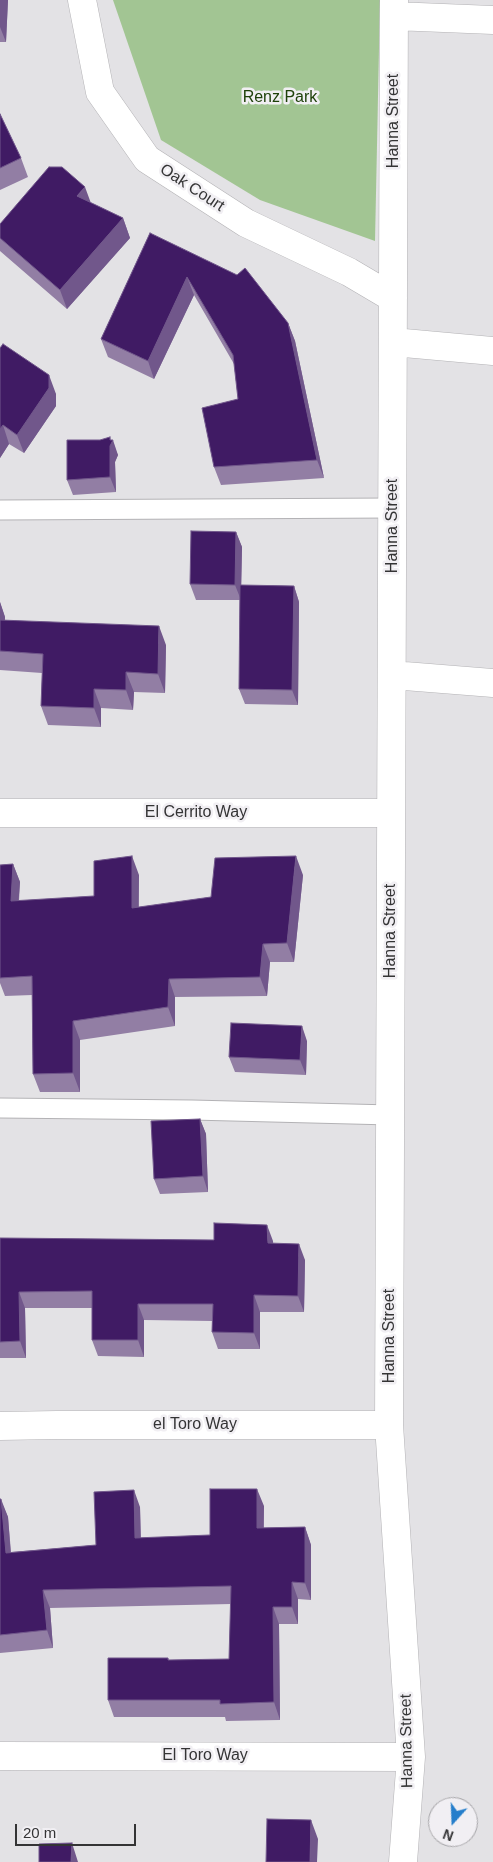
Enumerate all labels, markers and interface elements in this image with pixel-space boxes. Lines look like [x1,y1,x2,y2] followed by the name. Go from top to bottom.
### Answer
[384,74,404,168] street label: Hanna Street
[243,88,317,108] park label: Renz Park
[156,160,228,216] street label: Oak Court
[383,479,403,573] street label: Hanna Street
[145,803,247,823] street label: El Cerrito Way
[381,884,401,978] street label: Hanna Street
[380,1289,400,1383] street label: Hanna Street
[153,1415,237,1435] street label: el Toro Way
[397,1694,417,1788] street label: Hanna Street
[162,1746,248,1766] street label: El Toro Way
[428,1797,478,1847] north arrow
[18,1814,139,1846] scale bar
[23,1824,56,1841] text: 20 m
[441,1826,456,1844] text: N

